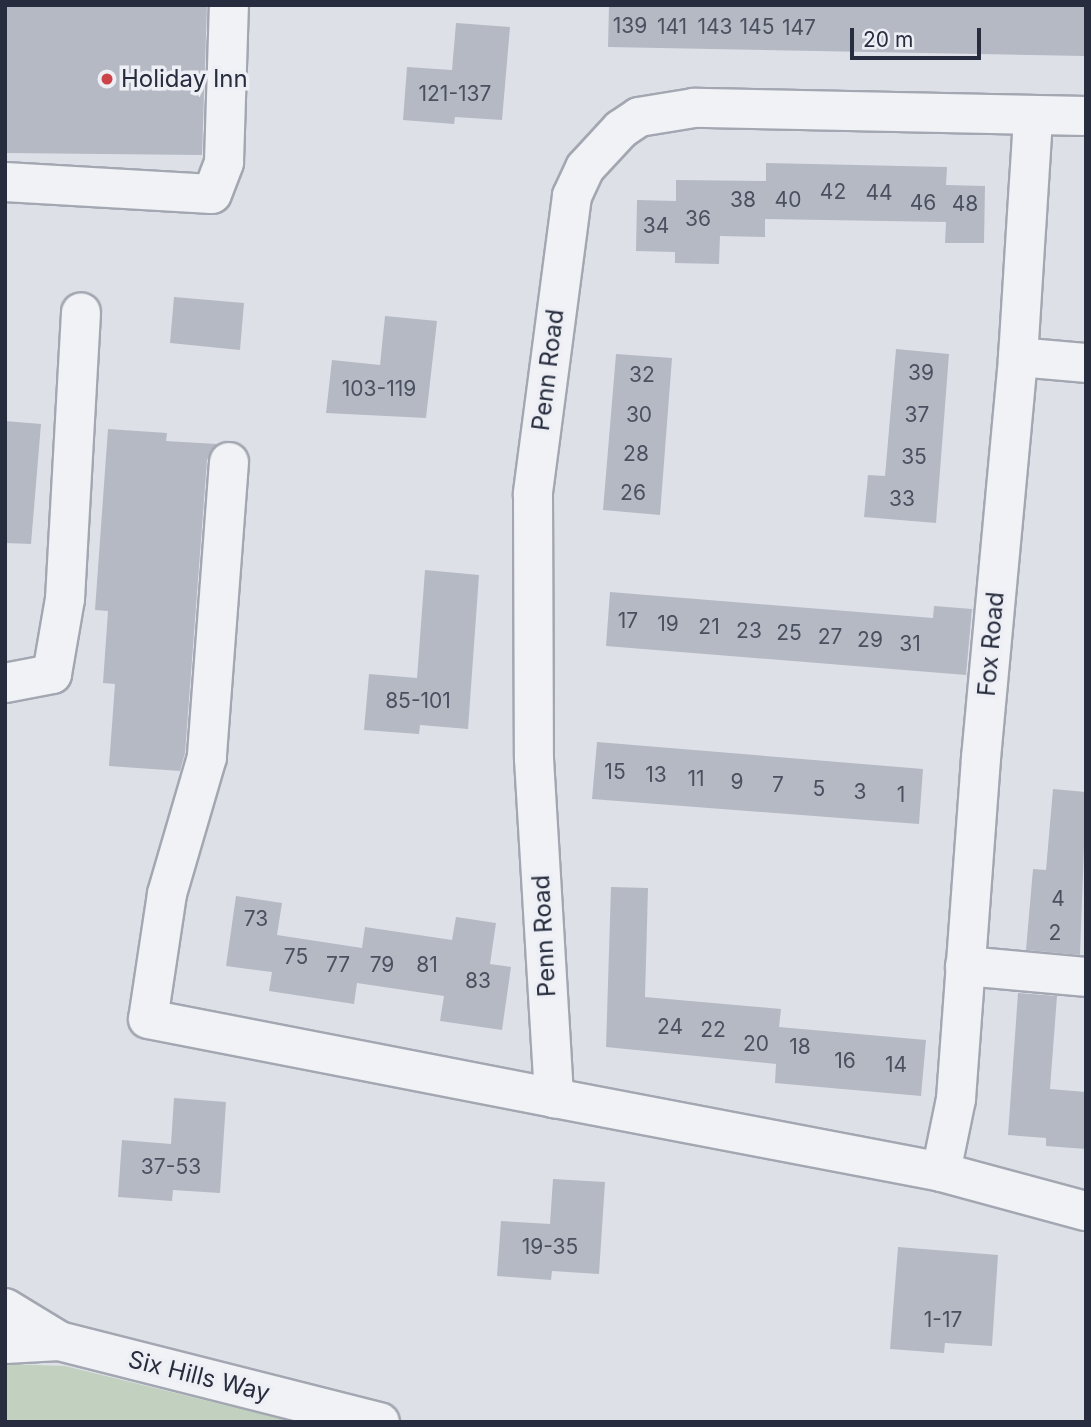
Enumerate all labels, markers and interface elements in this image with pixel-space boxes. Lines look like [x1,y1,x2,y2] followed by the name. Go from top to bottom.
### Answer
[613,13,647,39] house number: 139
[657,14,687,40] house number: 141
[697,14,733,40] house number: 143
[740,14,774,40] house number: 145
[853,14,984,58] scale bar
[782,15,816,41] house number: 147
[863,27,913,52] text: 20 m
[121,65,248,93] place label: Holiday Inn
[99,71,115,87] marker: Holiday Inn
[419,81,491,107] house number: 121-137
[820,179,846,205] house number: 42
[865,180,893,206] house number: 44
[730,187,756,213] house number: 38
[775,187,801,213] house number: 40
[910,190,936,216] house number: 46
[952,191,978,217] house number: 48
[685,206,711,232] house number: 36
[643,213,669,239] house number: 34
[526,308,570,432] street label: Penn Road
[908,360,934,386] house number: 39
[629,362,655,388] house number: 32
[342,376,416,402] house number: 103-119
[626,402,652,428] house number: 30
[905,402,929,428] house number: 37
[623,441,649,467] house number: 28
[901,444,927,470] house number: 35
[620,480,646,506] house number: 26
[889,486,915,512] house number: 33
[972,591,1010,697] street label: Fox Road
[618,608,638,634] house number: 17
[657,611,679,637] house number: 19
[698,614,720,640] house number: 21
[736,618,762,644] house number: 23
[776,620,802,646] house number: 25
[818,624,842,650] house number: 27
[857,627,883,653] house number: 29
[899,631,921,657] house number: 31
[385,688,451,714] house number: 85-101
[604,759,626,785] house number: 15
[645,762,667,788] house number: 13
[687,766,705,792] house number: 11
[730,769,744,795] house number: 9
[772,772,784,798] house number: 7
[813,776,825,802] house number: 5
[854,779,866,805] house number: 3
[897,782,905,808] house number: 1
[526,874,562,998] street label: Penn Road
[1051,886,1065,912] house number: 4
[244,906,268,932] house number: 73
[1049,920,1061,946] house number: 2
[284,944,308,970] house number: 75
[326,952,350,978] house number: 77
[370,952,394,978] house number: 79
[416,952,438,978] house number: 81
[465,968,491,994] house number: 83
[657,1014,683,1040] house number: 24
[700,1017,726,1043] house number: 22
[743,1031,769,1057] house number: 20
[789,1034,811,1060] house number: 18
[834,1048,856,1074] house number: 16
[885,1052,907,1078] house number: 14
[141,1154,201,1180] house number: 37-53
[522,1234,578,1260] house number: 19-35
[924,1307,962,1333] house number: 1-17
[125,1345,273,1407] street label: Six Hills Way

